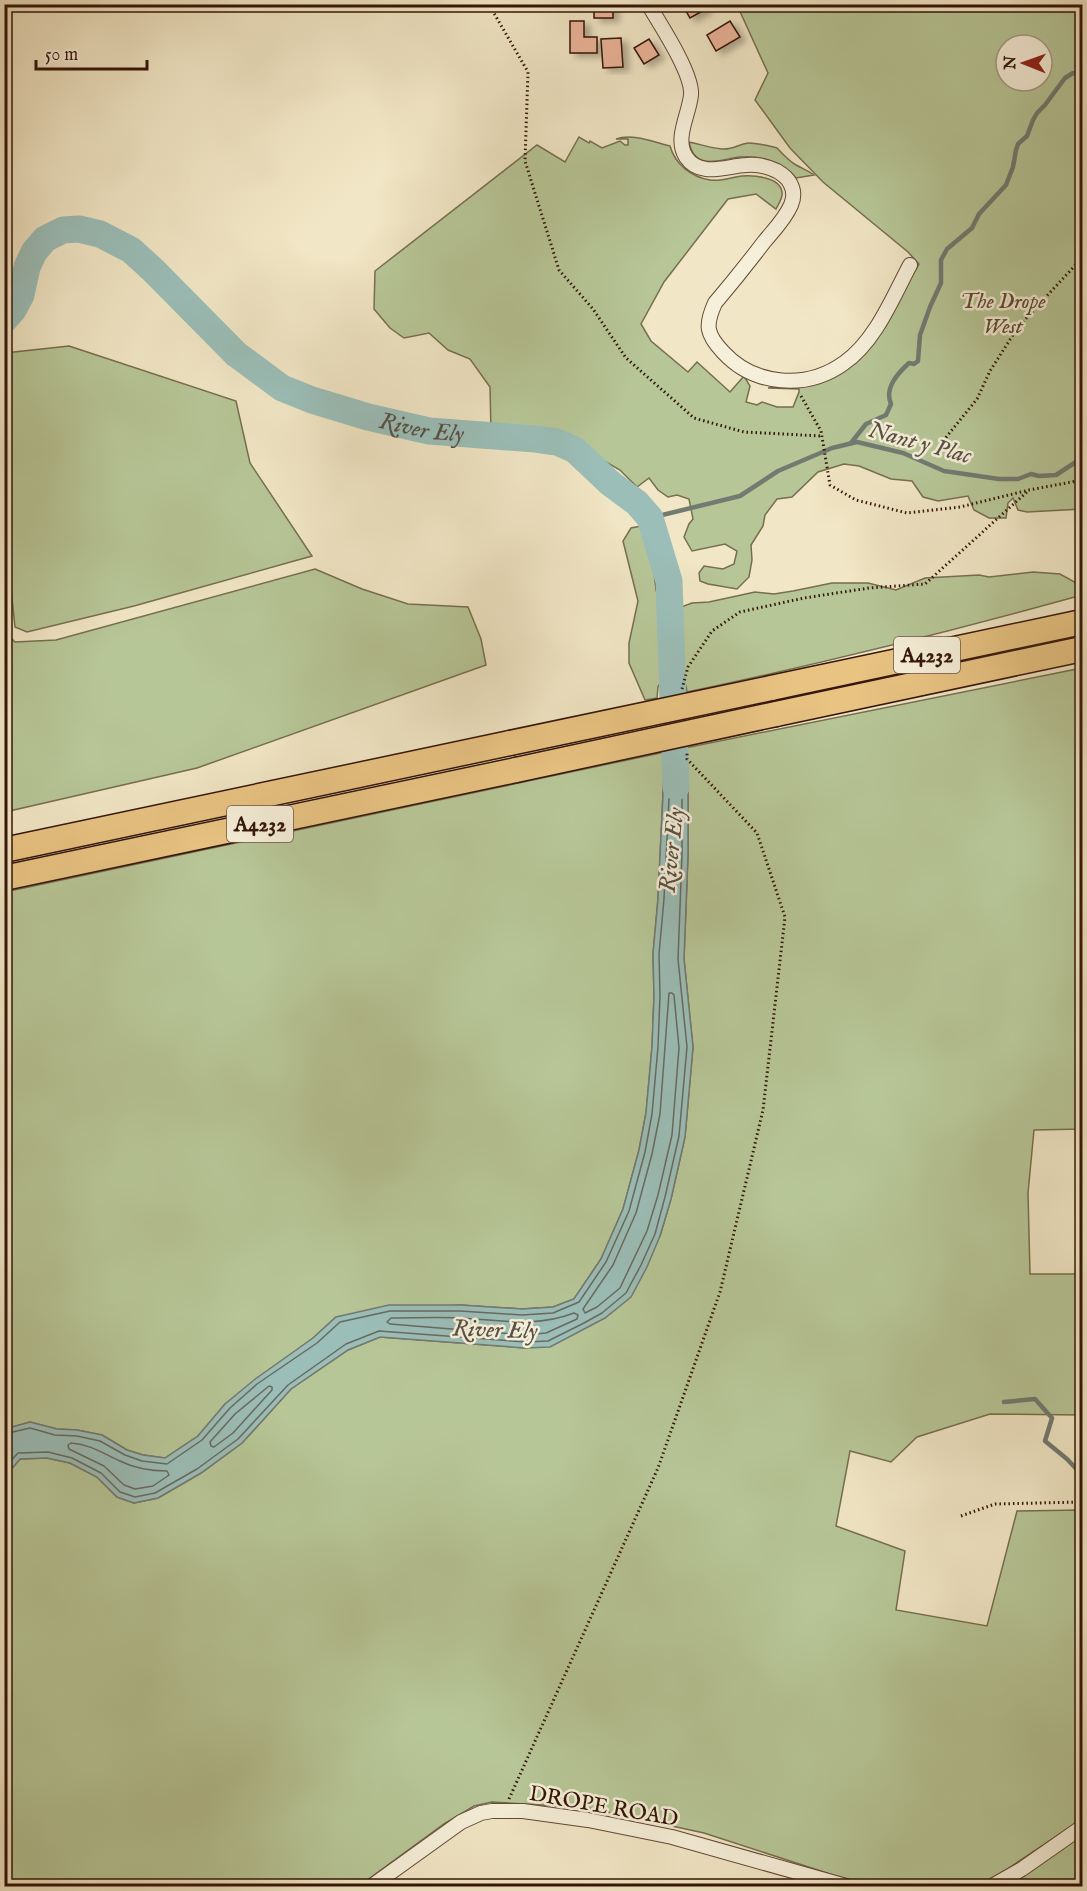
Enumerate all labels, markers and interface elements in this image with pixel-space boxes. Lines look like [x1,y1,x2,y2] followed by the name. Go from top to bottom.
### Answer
[36,33,147,71] scale bar
[994,33,1054,93] north arrow
[45,44,78,67] text: 50 m
[1001,56,1021,71] text: N
[960,288,1046,341] park label: The Drope West
[376,406,466,451] water label: River Ely
[865,415,975,472] water label: Nant y Plac
[894,637,960,673] road number: A4232
[653,805,692,894] water label: River Ely
[227,806,293,842] road number: A4232
[452,1314,539,1348] water label: River Ely
[527,1780,680,1834] street label: DROPE ROAD

